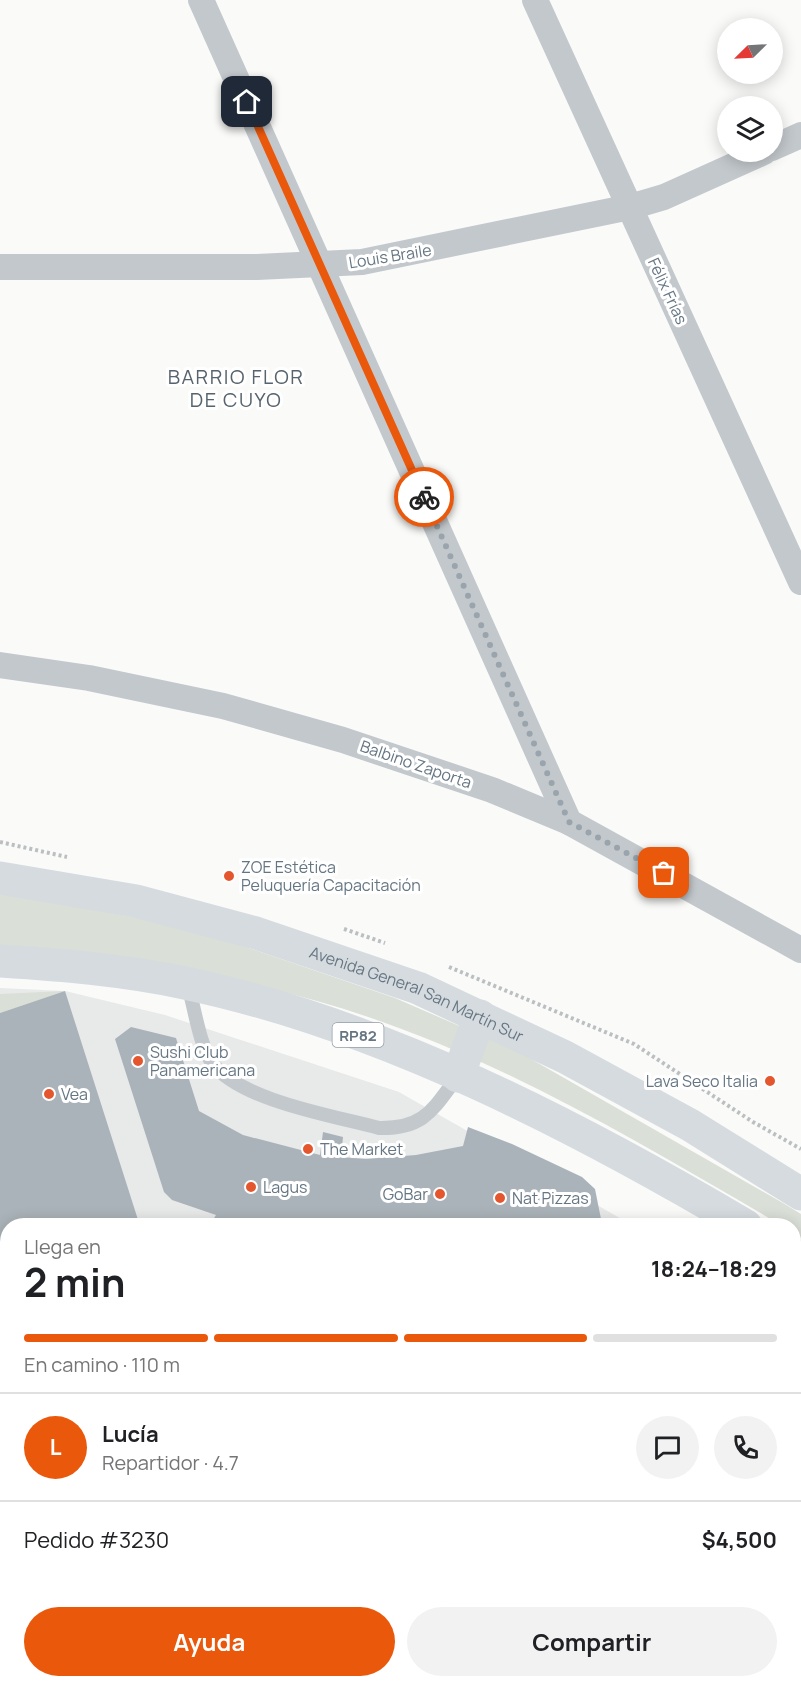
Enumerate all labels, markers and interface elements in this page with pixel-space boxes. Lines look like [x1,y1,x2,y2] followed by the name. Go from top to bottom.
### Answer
[717,18,783,84] north arrow
[717,18,783,162] map controls
[221,76,272,127] pin
[230,85,263,118] icon: home
[717,96,783,162] button: layers
[347,239,433,273] street label: Louis Braile
[643,254,693,328] street label: Félix Frías
[168,363,304,413] district label: BARRIO FLOR DE CUYO
[394,467,454,527] courier
[408,481,441,514] icon: bike
[357,735,475,793] street label: Balbino Zaporta
[638,847,689,898] pin
[241,856,421,896] place label: ZOE Estética Peluquería Capacitación
[647,856,680,889] icon: bag
[222,869,236,883] marker: ZOE Estética Peluquería Capacitación
[307,941,527,1047] street label: Avenida General San Martín Sur
[332,1023,384,1047] road number: RP82
[150,1041,255,1081] place label: Sushi Club Panamericana
[131,1054,145,1068] marker: Sushi Club Panamericana
[646,1070,758,1092] place label: Lava Seco Italia
[763,1074,777,1088] marker: Lava Seco Italia
[61,1083,88,1105] place label: Vea
[42,1087,56,1101] marker: Vea
[320,1138,403,1160] place label: The Market
[301,1142,315,1156] marker: The Market
[263,1176,307,1198] place label: Lagus
[244,1180,258,1194] marker: Lagus
[383,1183,428,1205] place label: GoBar
[433,1187,447,1201] marker: GoBar
[512,1187,589,1209] place label: Nat Pizzas
[493,1191,507,1205] marker: Nat Pizzas
[24,1233,101,1260] text: Llega en
[651,1254,777,1284] text: 18:24–18:29
[24,1255,125,1309] text: 2 min
[24,1351,180,1378] text: En camino · 110 m
[636,1416,699,1479] button: chat
[714,1416,777,1479] button: phone
[102,1419,159,1449] text: Lucía
[50,1432,61,1462] text: L
[102,1449,239,1476] text: Repartidor · 4.7
[24,1525,169,1555] text: Pedido #3230
[702,1525,777,1555] text: $4,500
[24,1607,395,1676] button: Ayuda
[407,1607,777,1676] button: Compartir

